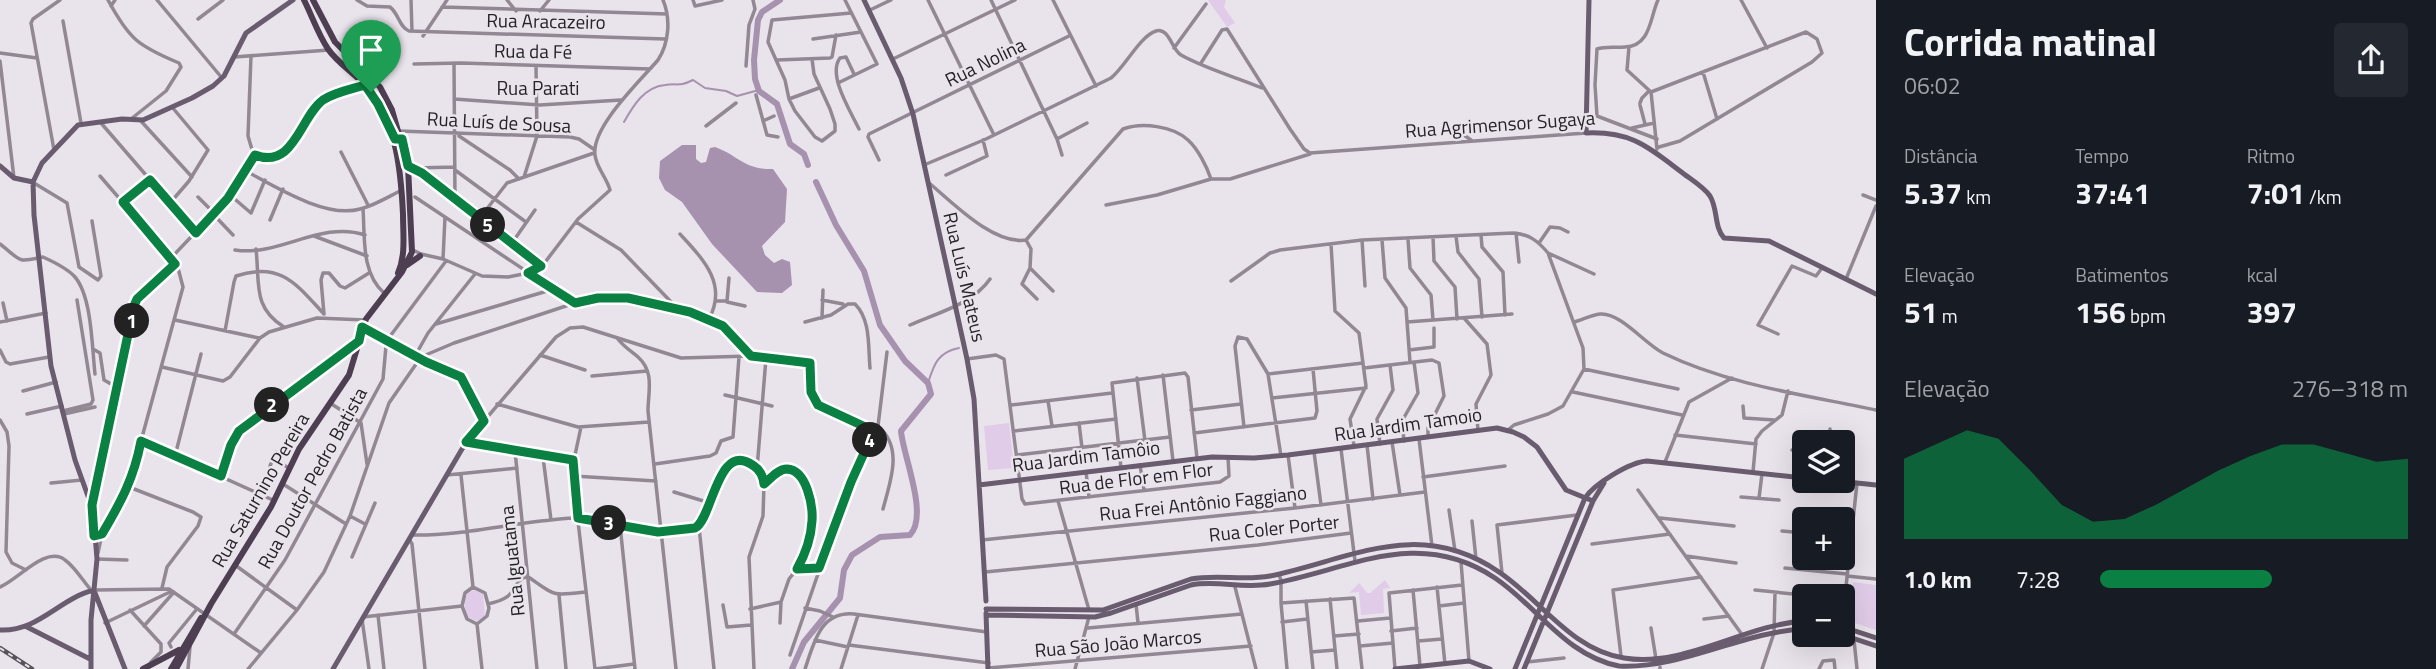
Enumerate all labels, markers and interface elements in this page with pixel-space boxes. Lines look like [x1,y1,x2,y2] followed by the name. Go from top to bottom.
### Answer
[486,5,606,36] street label: Rua Aracazeiro
[1904,13,2157,71] text: Corrida matinal
[341,20,401,92] pin
[2334,23,2408,97] button: share
[940,29,1030,94] street label: Rua Nolina
[352,31,390,69] icon: arrive
[494,35,572,66] street label: Rua da Fé
[1904,68,1961,103] text: 06:02
[496,73,580,102] street label: Rua Parati
[1404,102,1596,145] street label: Rua Agrimensor Sugaya
[426,103,572,140] street label: Rua Luís de Sousa
[1904,141,1978,170] text: Distância
[2075,141,2129,170] text: Tempo
[2247,141,2295,170] text: Ritmo
[1904,170,1962,216] text: 5.37
[2075,170,2150,216] text: 37:41
[2247,170,2305,216] text: 7:01
[1962,182,1991,211] text: km
[2305,182,2342,211] text: /km
[470,208,505,243] pin: 5
[936,209,995,345] street label: Rua Luís Mateus
[482,210,493,239] text: 5
[1904,260,1975,289] text: Elevação
[2075,260,2169,289] text: Batimentos
[2247,260,2278,289] text: kcal
[1904,289,1938,335] text: 51
[2075,289,2126,335] text: 156
[2247,289,2297,335] text: 397
[1938,301,1958,330] text: m
[2126,301,2166,330] text: bpm
[114,304,150,338] pin: 1
[126,306,137,335] text: 1
[1904,371,1990,406] text: Elevação
[2292,371,2408,406] text: 276–318 m
[249,381,374,574] street label: Rua Doutor Pedro Batista
[254,388,290,422] pin: 2
[266,390,277,419] text: 2
[1332,399,1484,448] street label: Rua Jardim Tamoio
[203,407,316,573] street label: Rua Saturnino Pereira
[852,422,888,458] pin: 4
[864,425,875,454] text: 4
[1792,430,1855,647] map controls
[1792,430,1855,493] button: layers
[1010,432,1162,479] street label: Rua Jardim Tamôio
[1057,454,1215,501] street label: Rua de Flor em Flor
[1098,477,1308,528] street label: Rua Frei Antônio Faggiano
[491,504,532,618] street label: Rua Iguatama
[592,505,626,540] pin: 3
[1207,506,1341,549] street label: Rua Coler Porter
[1792,507,1855,570] button: +
[603,508,614,537] text: 3
[1904,562,1972,597] text: 1.0 km
[2016,562,2060,597] text: 7:28
[1792,584,1855,647] button: −
[1033,621,1203,664] street label: Rua São João Marcos

